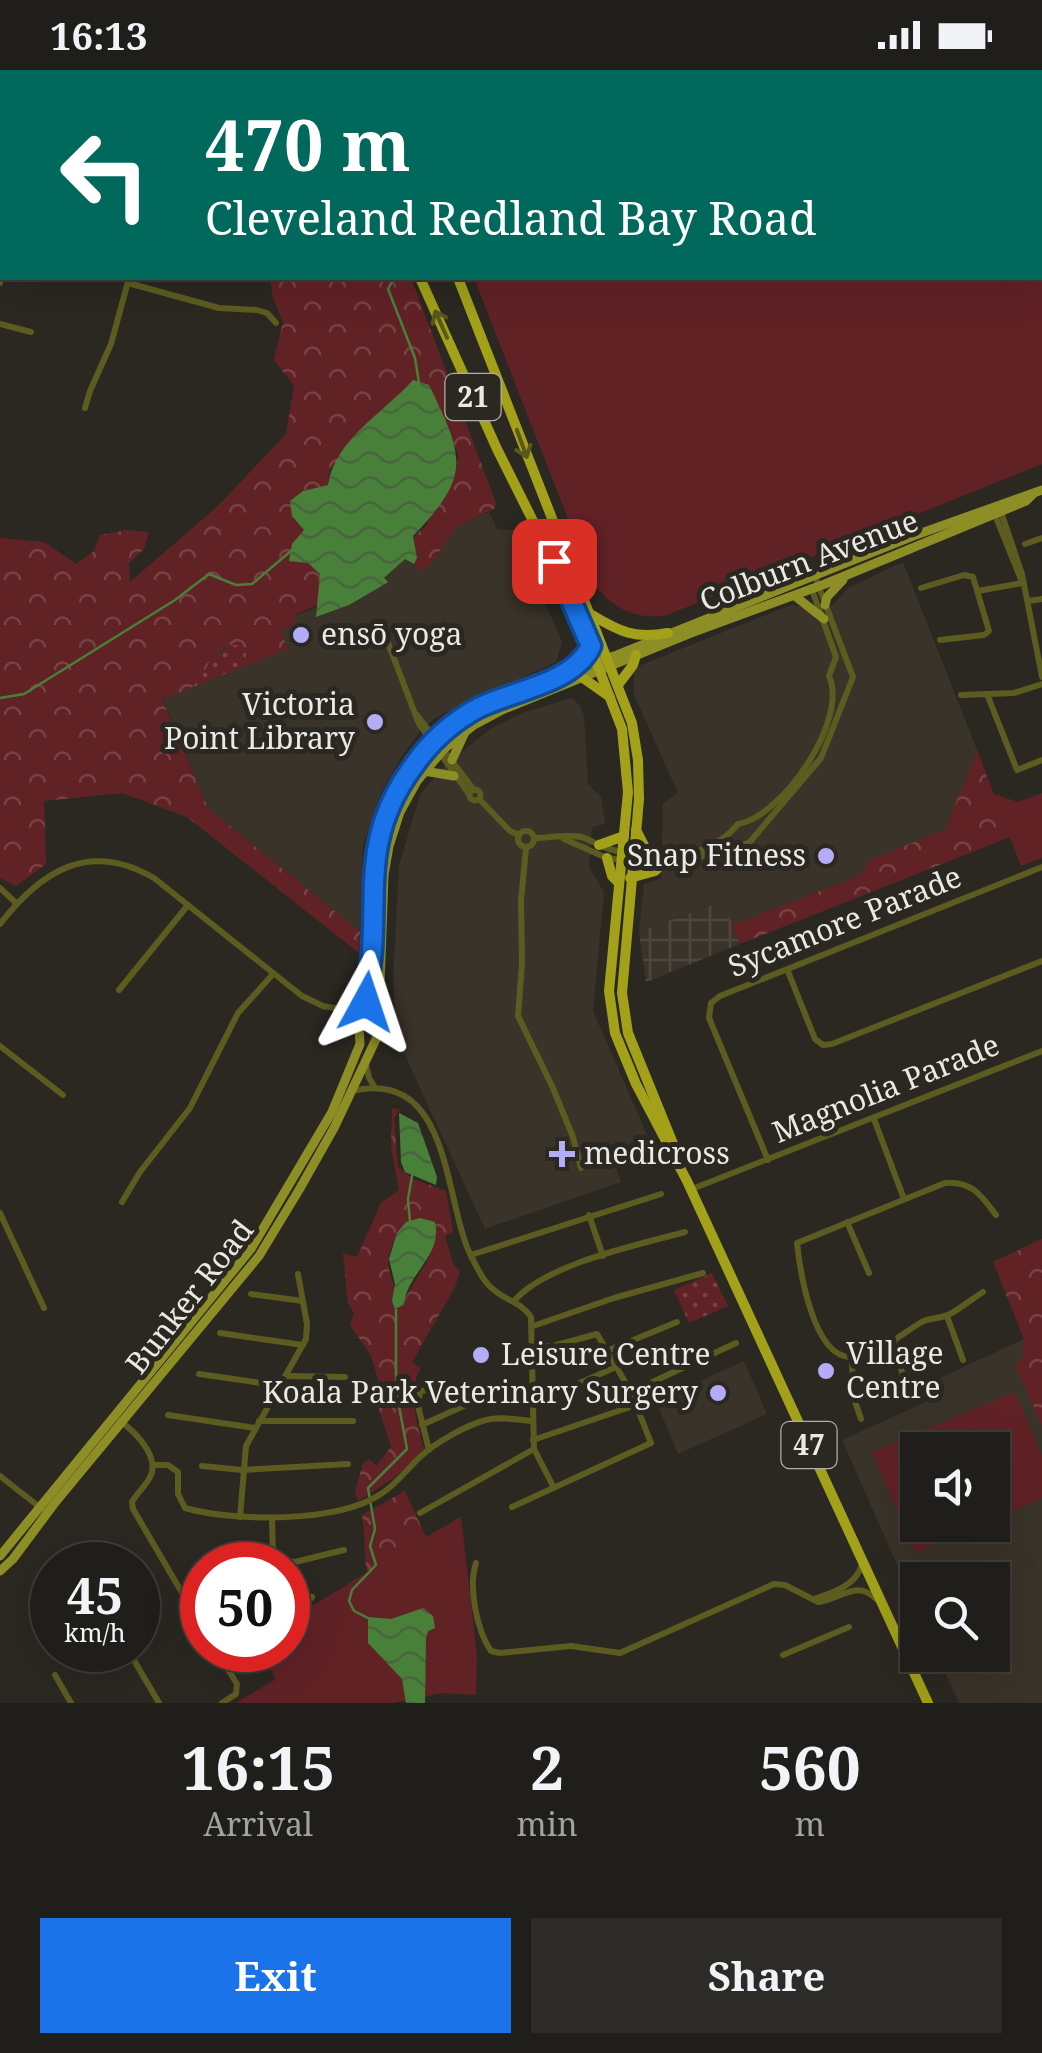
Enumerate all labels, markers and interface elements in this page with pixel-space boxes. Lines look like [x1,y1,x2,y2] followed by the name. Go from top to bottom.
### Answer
[50,9,147,61] text: 16:13
[205,96,411,192] text: 470 m
[40,110,170,240] icon: left
[205,187,817,248] text: Cleveland Redland Bay Road
[431,309,449,340] one-way arrow
[446,374,500,420] road number: 21
[514,428,532,459] one-way arrow
[693,499,924,620] street label: Colburn Avenue
[512,519,597,604] pin
[527,534,582,589] icon: arrive
[321,613,462,654] place label: ensō yoga
[290,624,312,646] marker: ensō yoga
[164,683,355,758] place label: Victoria Point Library
[364,711,386,733] marker: Victoria Point Library
[627,834,806,875] place label: Snap Fitness
[815,845,837,867] marker: Snap Fitness
[722,855,967,986] street label: Sycamore Parade
[314,950,418,1054] position arrow
[766,1023,1005,1152] street label: Magnolia Parade
[584,1132,730,1173] place label: medicross
[549,1141,575,1167] marker: medicross
[116,1210,262,1382] street label: Bunker Road
[846,1332,944,1407] place label: Village Centre
[501,1333,710,1374] place label: Leisure Centre
[470,1344,492,1366] marker: Leisure Centre
[815,1360,837,1382] marker: Village Centre
[262,1371,698,1412] place label: Koala Park Veterinary Surgery
[707,1382,729,1404] marker: Koala Park Veterinary Surgery
[782,1422,836,1468] road number: 47
[900,1432,1010,1672] map controls
[900,1432,1010,1542] button: sound
[180,1542,310,1672] speed limit sign: 50
[67,1561,123,1629] text: 45
[900,1562,1010,1672] button: search
[64,1615,126,1649] text: km/h
[181,1726,335,1808] text: 16:15
[530,1726,564,1808] text: 2
[759,1726,861,1808] text: 560
[204,1802,313,1845] text: Arrival
[517,1802,578,1845] text: min
[795,1802,825,1845] text: m
[40,1918,511,2033] button: Exit
[531,1918,1002,2033] button: Share

